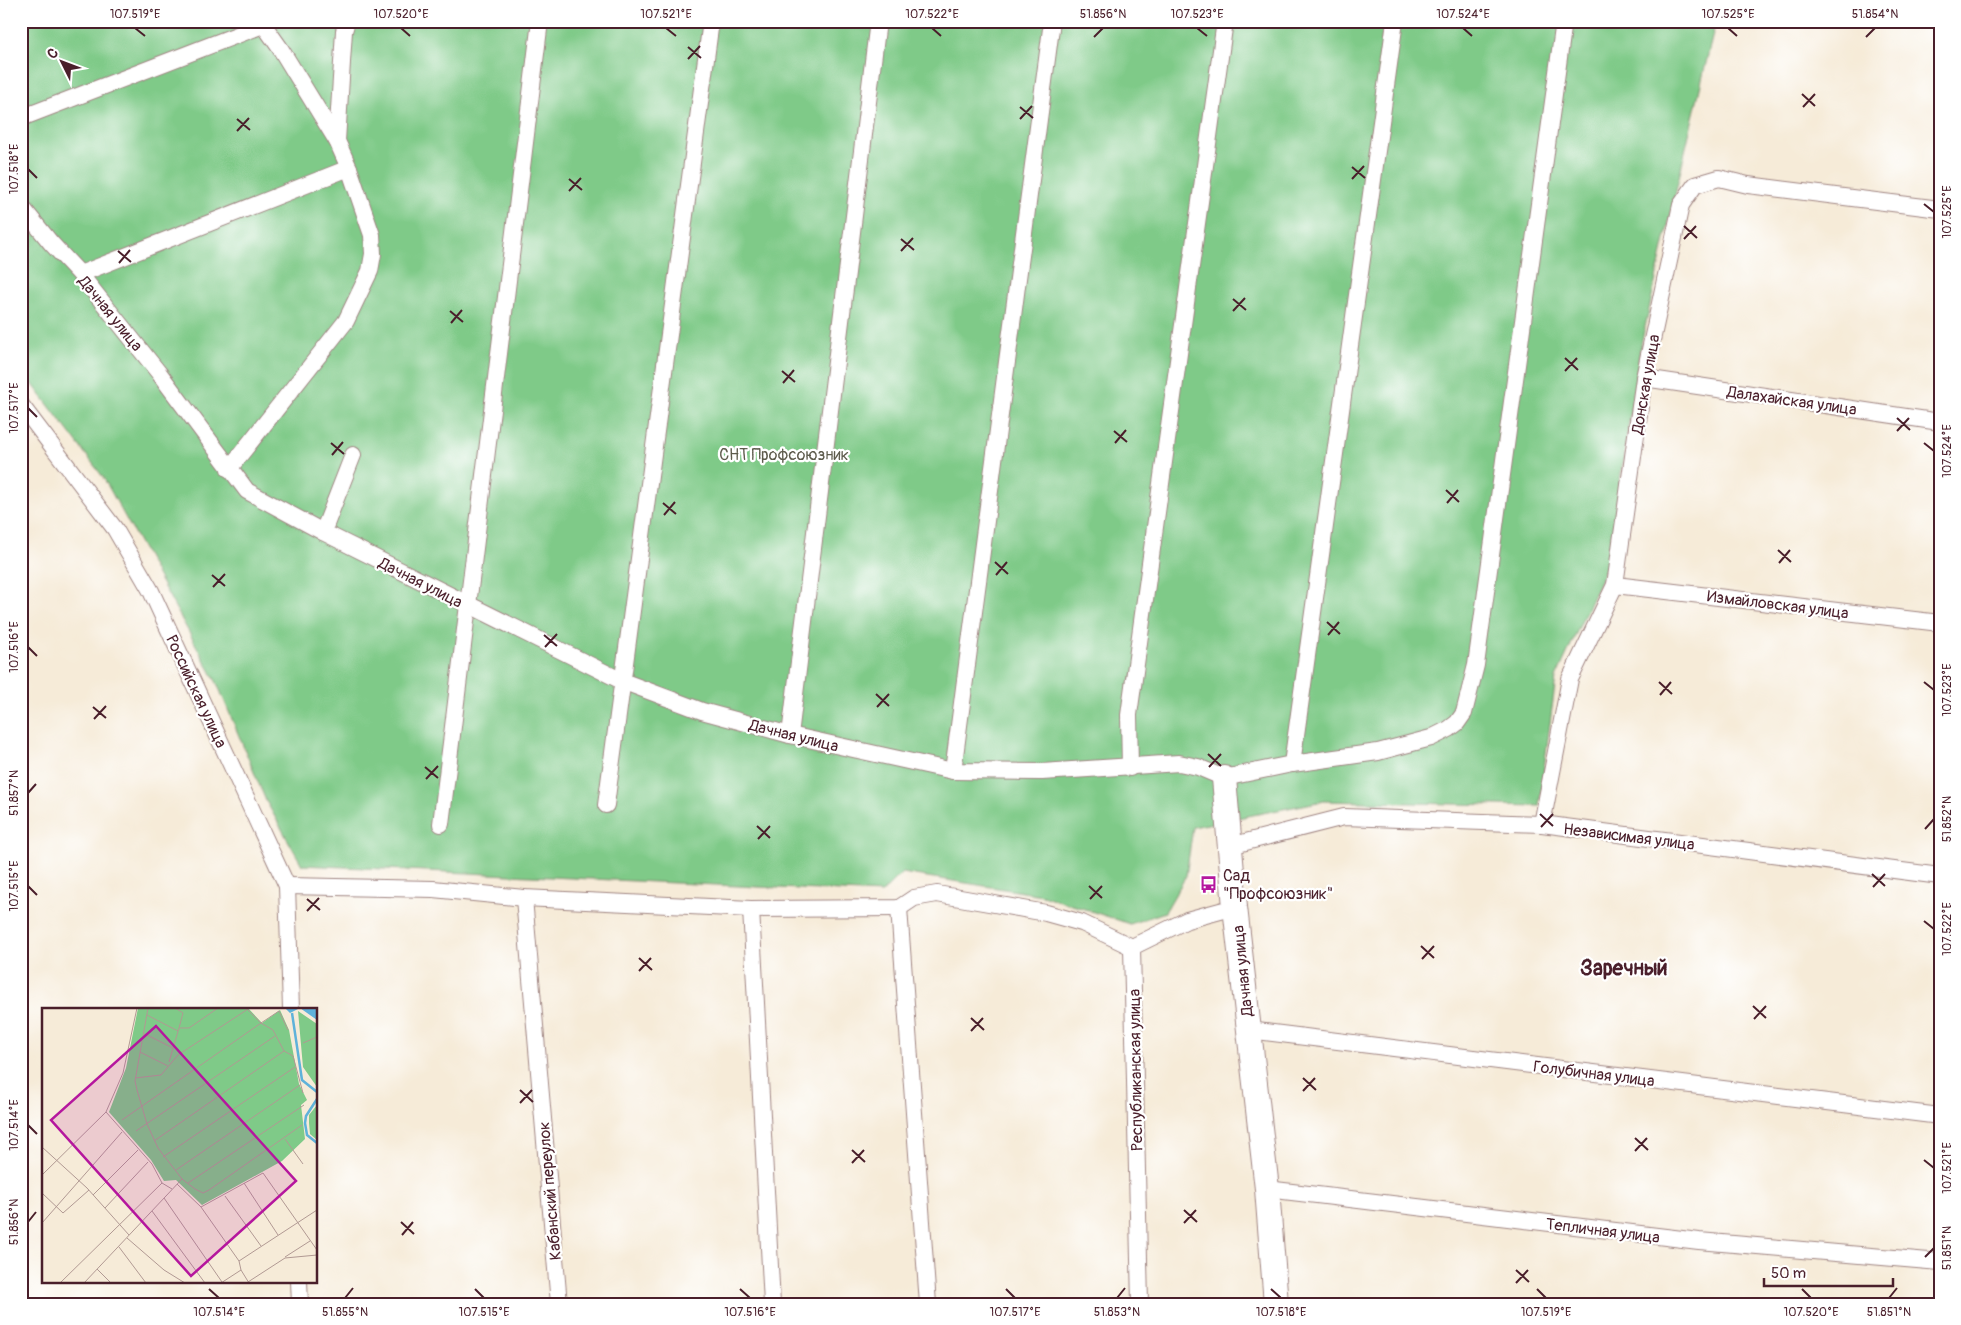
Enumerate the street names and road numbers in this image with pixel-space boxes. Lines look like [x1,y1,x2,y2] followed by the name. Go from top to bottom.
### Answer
[73,271,147,355] street label: Дачная улица
[1627,333,1665,437] street label: Донская улица
[1725,382,1858,420] street label: Далахайская улица
[374,553,466,613] street label: Дачная улица
[1706,586,1850,624] street label: Измайловская улица
[161,632,231,751] street label: Российская улица
[746,715,841,757] street label: Дачная улица
[1562,819,1696,855] street label: Независимая улица
[1228,924,1258,1018] street label: Дачная улица
[1125,989,1147,1151] street label: Республиканская улица
[1532,1057,1656,1091] street label: Голубичная улица
[534,1121,566,1261] street label: Кабанский переулок
[1545,1214,1661,1248] street label: Тепличная улица

